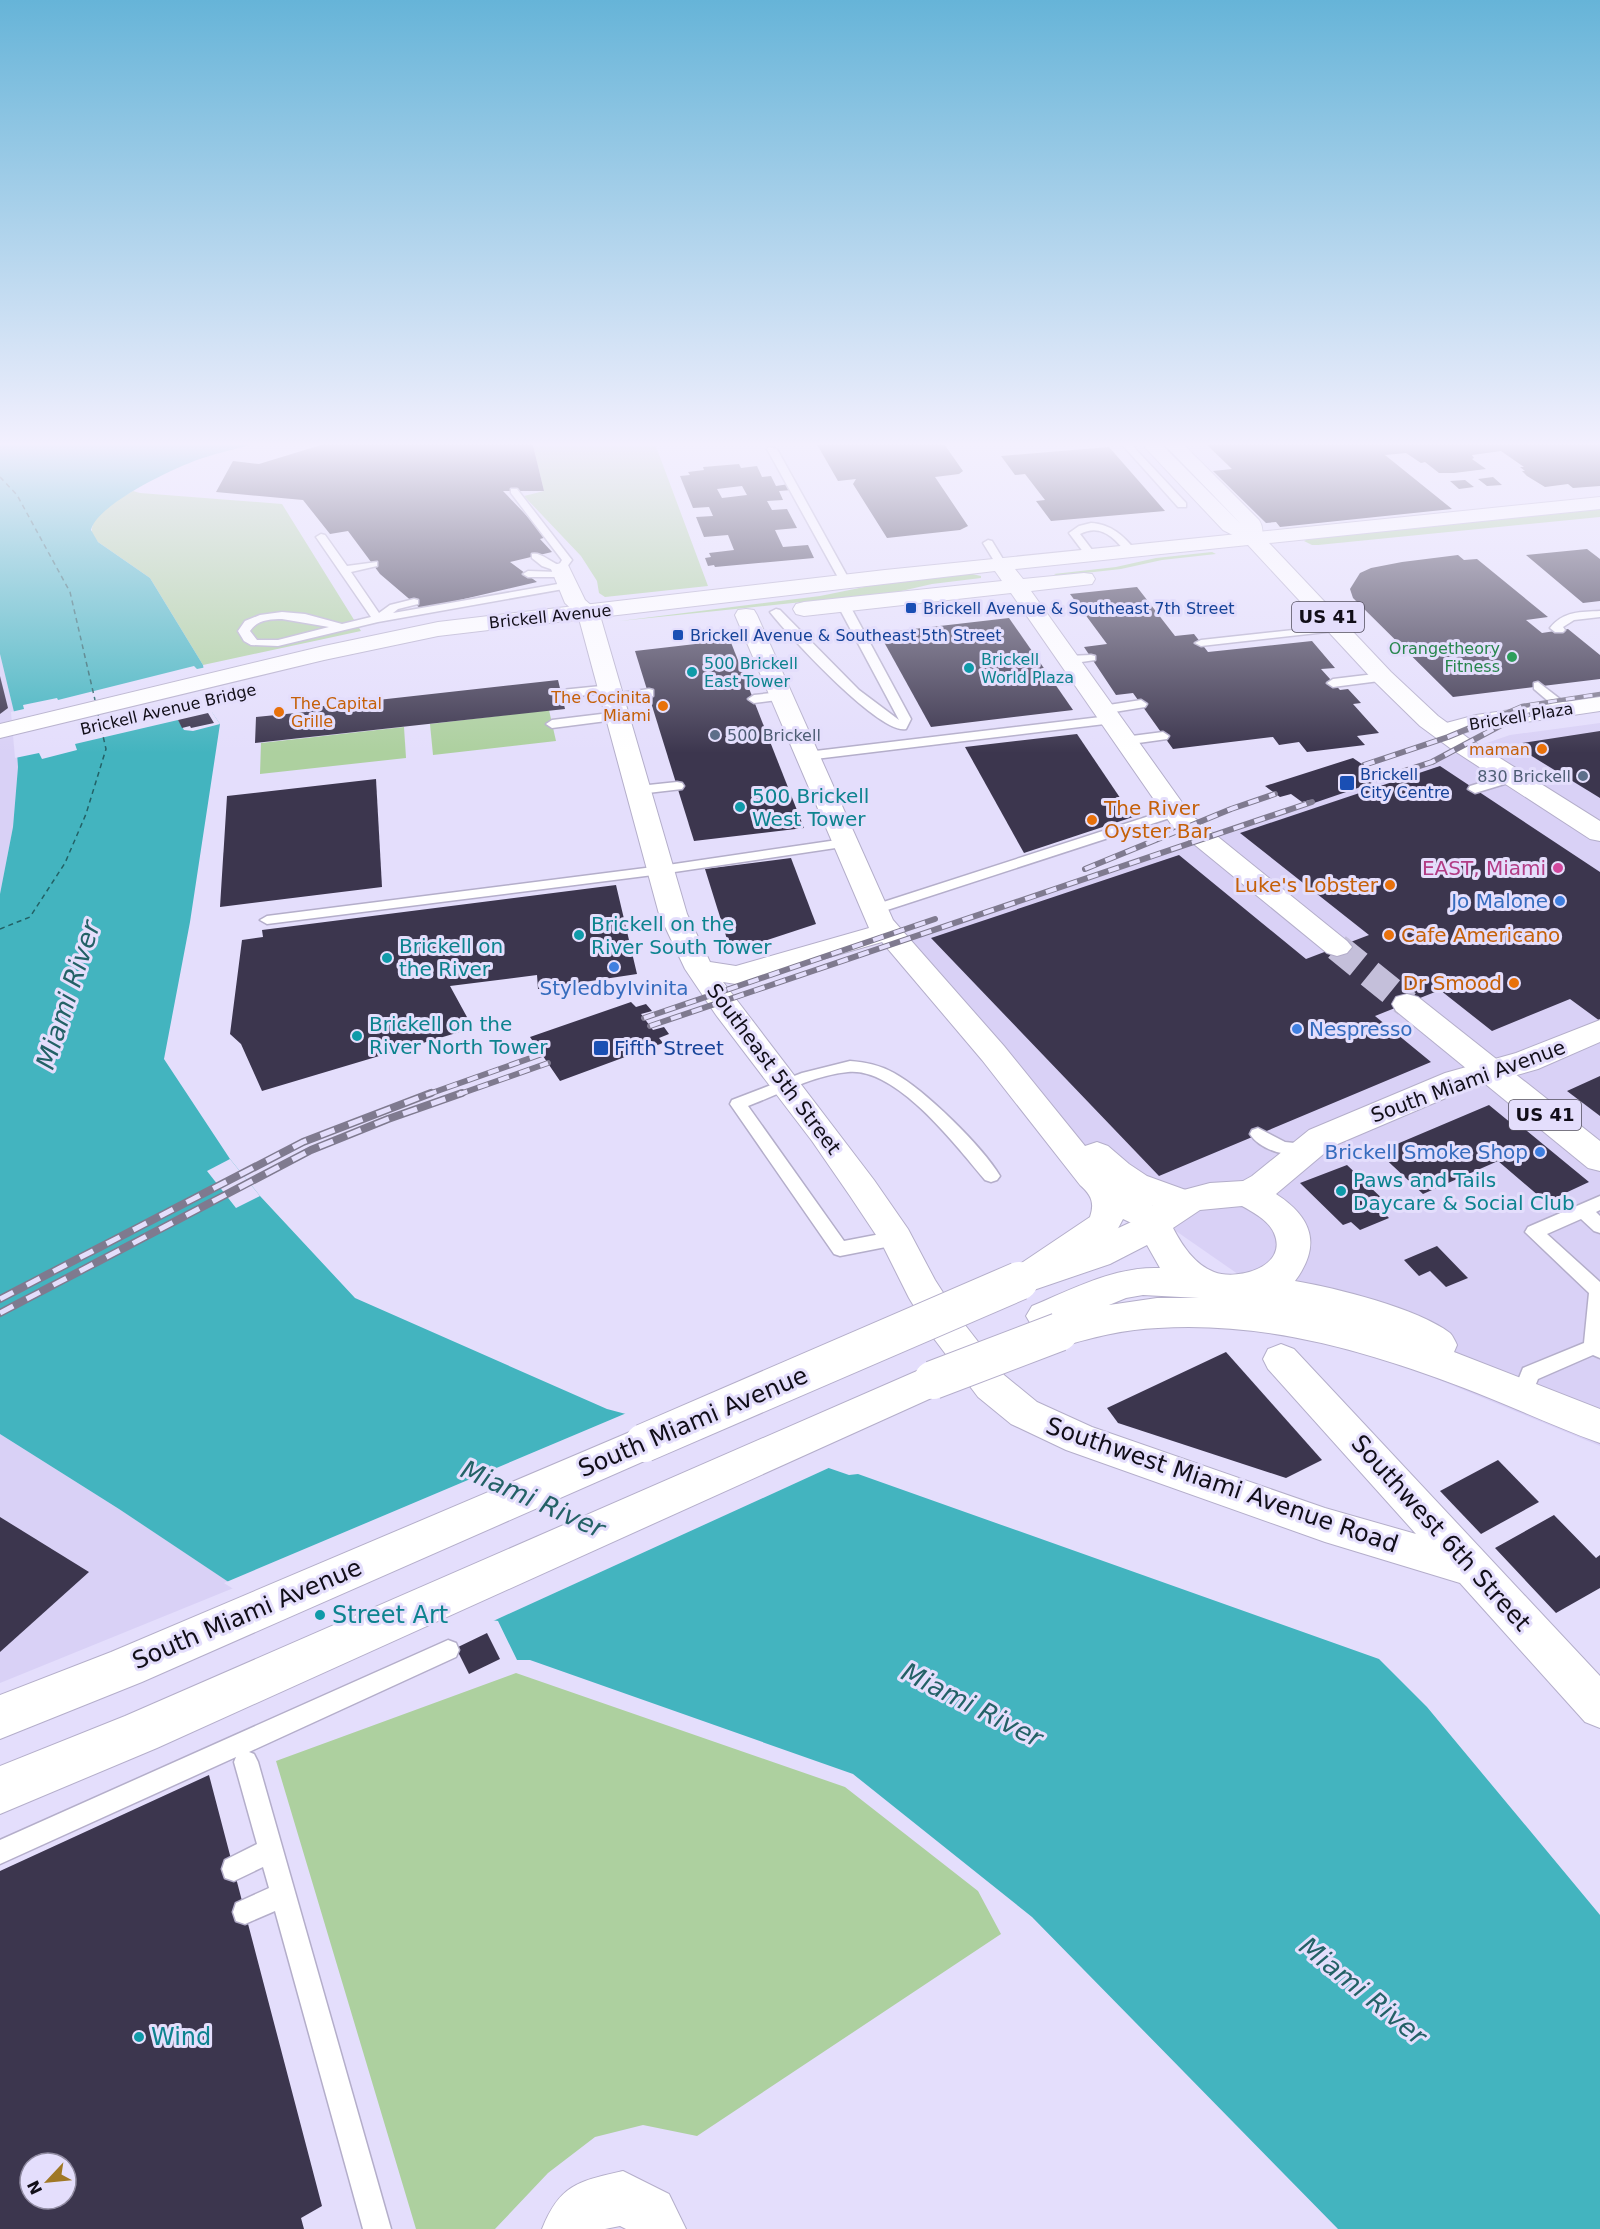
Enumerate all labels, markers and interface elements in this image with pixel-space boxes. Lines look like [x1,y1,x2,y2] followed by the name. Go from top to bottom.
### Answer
[923,599,1235,618] place label: Brickell Avenue & Southeast 7th Street
[488,601,612,632] street label: Brickell Avenue
[904,601,918,615] marker: Brickell Avenue & Southeast 7th Street
[1292,602,1364,632] road number: US 41
[690,626,1002,645] place label: Brickell Avenue & Southeast 5th Street
[671,628,685,642] marker: Brickell Avenue & Southeast 5th Street
[1389,639,1500,676] place label: Orangetheory Fitness
[981,650,1074,687] place label: Brickell World Plaza
[1505,650,1519,664] marker: Orangetheory Fitness
[704,654,798,691] place label: 500 Brickell East Tower
[962,661,976,675] marker: Brickell World Plaza
[685,665,699,679] marker: 500 Brickell East Tower
[78,680,258,739] street label: Brickell Avenue Bridge
[550,688,651,725] place label: The Cocinita Miami
[290,694,382,731] place label: The Capital Grille
[656,699,670,713] marker: The Cocinita Miami
[1468,699,1575,734] street label: Brickell Plaza
[272,705,286,719] marker: The Capital Grille
[727,726,821,745] place label: 500 Brickell
[708,728,722,742] marker: 500 Brickell
[1469,740,1530,759] place label: maman
[1535,742,1549,756] marker: maman
[1360,765,1450,802] place label: Brickell City Centre
[1477,767,1571,786] place label: 830 Brickell
[1576,769,1590,783] marker: 830 Brickell
[1338,774,1356,792] marker: Brickell City Centre
[752,784,869,831] place label: 500 Brickell West Tower
[1103,796,1212,843] place label: The River Oyster Bar
[733,800,747,814] marker: 500 Brickell West Tower
[1085,813,1099,827] marker: The River Oyster Bar
[1422,856,1546,880] place label: EAST, Miami
[1551,861,1565,875] marker: EAST, Miami
[1235,873,1379,897] place label: Luke's Lobster
[1383,878,1397,892] marker: Luke's Lobster
[1449,889,1548,913] place label: Jo Malone
[1553,894,1567,908] marker: Jo Malone
[591,912,772,959] place label: Brickell on the River South Tower
[30,915,107,1073] water label: Miami River
[1401,923,1560,947] place label: Cafe Americano
[572,928,586,942] marker: Brickell on the River South Tower
[1382,928,1396,942] marker: Cafe Americano
[399,934,503,981] place label: Brickell on the River
[380,951,394,965] marker: Brickell on the River
[607,960,621,974] marker: StyledbyIvinita
[1403,971,1502,995] place label: Dr Smood
[539,976,689,1000] place label: StyledbyIvinita
[1507,976,1521,990] marker: Dr Smood
[702,979,846,1159] street label: Southeast 5th Street
[369,1012,548,1059] place label: Brickell on the River North Tower
[1309,1017,1413,1041] place label: Nespresso
[1290,1022,1304,1036] marker: Nespresso
[350,1029,364,1043] marker: Brickell on the River North Tower
[1367,1035,1569,1127] street label: South Miami Avenue
[614,1036,724,1060] place label: Fifth Street
[592,1039,610,1057] marker: Fifth Street
[1509,1100,1581,1130] road number: US 41
[1325,1140,1528,1164] place label: Brickell Smoke Shop
[1533,1145,1547,1159] marker: Brickell Smoke Shop
[1353,1168,1575,1215] place label: Paws and Tails Daycare & Social Club
[1334,1184,1348,1198] marker: Paws and Tails Daycare & Social Club
[574,1361,812,1483] street label: South Miami Avenue
[1042,1411,1402,1559] street label: Southwest Miami Avenue Road
[1346,1429,1536,1637] street label: Southwest 6th Street
[457,1454,611,1545] water label: Miami River
[128,1553,366,1675] street label: South Miami Avenue
[332,1601,448,1629] place label: Street Art
[313,1608,327,1622] marker: Street Art
[897,1657,1049,1754] water label: Miami River
[1294,1931,1434,2052] water label: Miami River
[151,2023,211,2051] place label: Wind
[132,2030,146,2044] marker: Wind
[18,2151,78,2211] north arrow
[23,2177,46,2198] text: N

